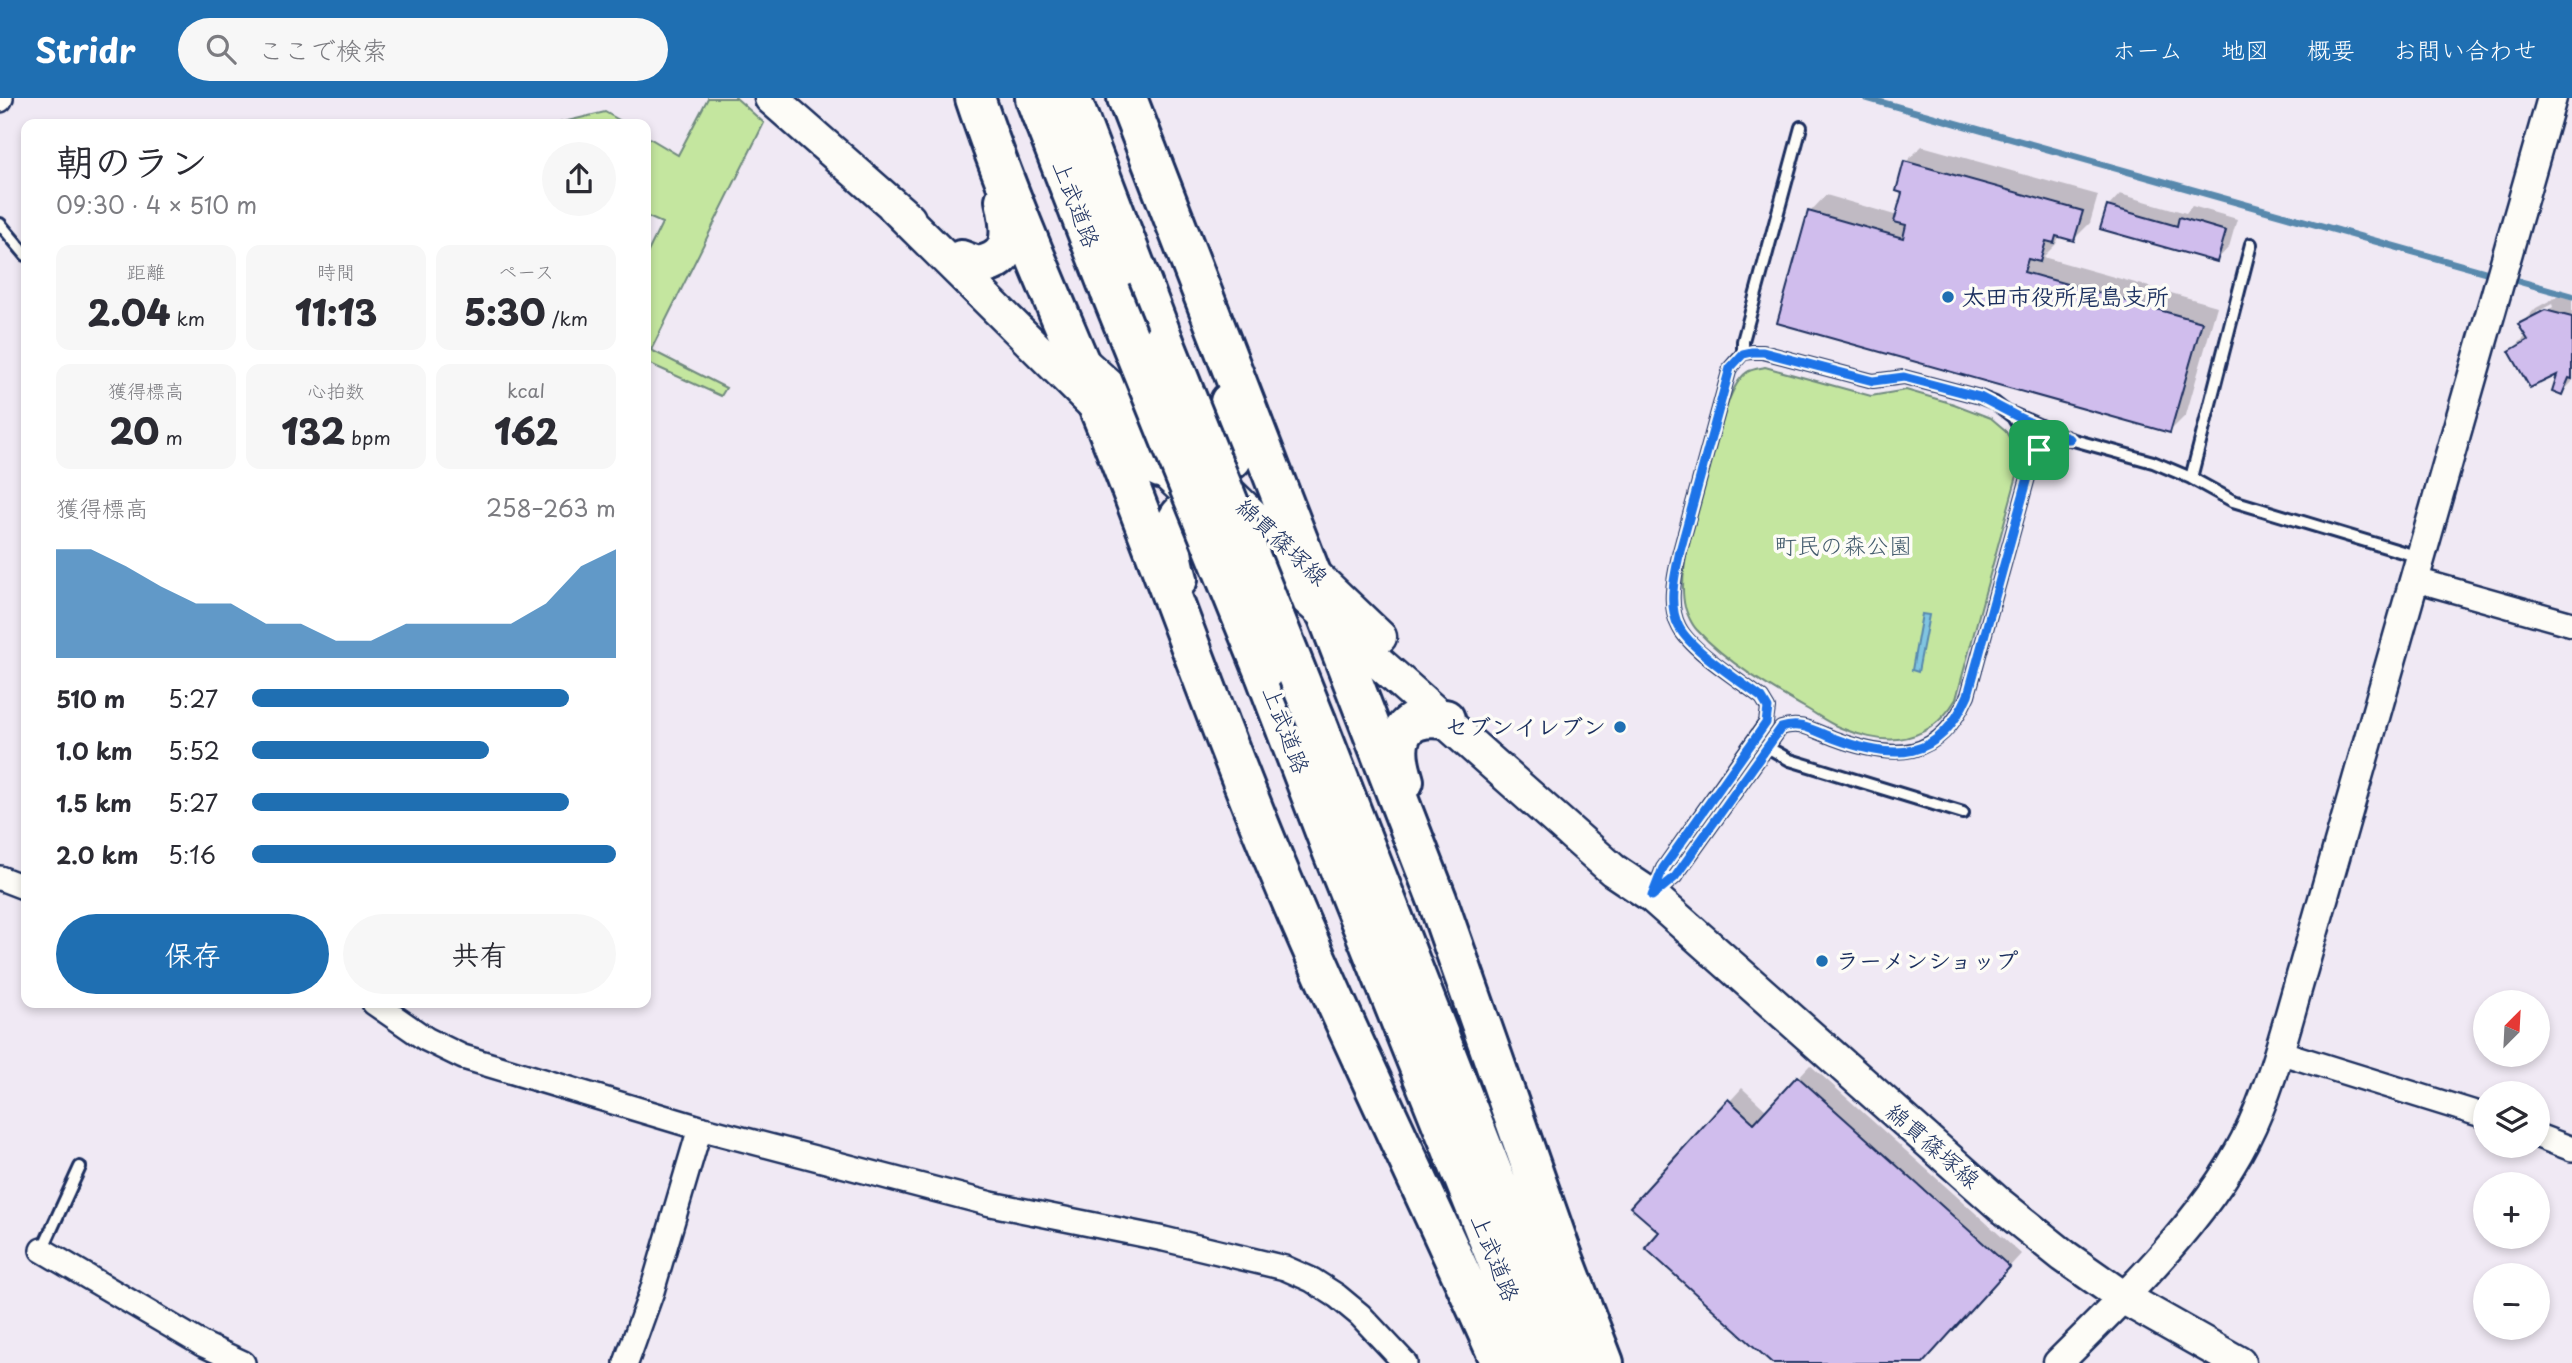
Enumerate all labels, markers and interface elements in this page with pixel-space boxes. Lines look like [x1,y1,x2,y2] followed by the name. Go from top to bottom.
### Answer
[178,18,668,81] search box
[35,24,136,74] text: Stridr
[202,30,240,68] icon: search
[258,30,388,69] text: ここで検索
[2112,31,2183,67] text: ホーム
[2221,31,2269,67] text: 地図
[2307,31,2355,67] text: 概要
[2393,31,2537,67] text: お問い合わせ
[56,132,208,189] text: 朝のラン
[542,142,616,216] button: share
[1045,154,1110,253] street label: 上武道路
[56,187,257,222] text: 09:30 · 4 × 510 m
[127,257,165,285] text: 距離
[317,257,355,285] text: 時間
[498,257,554,285] text: ペース
[1962,278,2169,313] place label: 太田市役所尾島支所
[87,285,170,338] text: 2.04
[295,285,377,338] text: 11:13
[464,285,546,338] text: 5:30
[1940,289,1956,305] marker: 太田市役所尾島支所
[170,304,205,332] text: km
[546,304,588,332] text: /km
[108,376,184,404] text: 獲得標高
[307,376,365,404] text: 心拍数
[507,376,545,404] text: kcal
[109,404,159,457] text: 20
[281,404,345,457] text: 132
[494,404,558,457] text: 162
[2009,420,2069,480] pin
[159,423,183,451] text: m
[345,423,391,451] text: bpm
[2020,431,2058,469] icon: arrive
[1229,489,1337,593] street label: 綿貫篠塚線
[56,490,148,525] text: 獲得標高
[486,490,616,525] text: 258–263 m
[1774,527,1912,562] park label: 町民の森公園
[1255,680,1320,779] street label: 上武道路
[56,681,125,716] text: 510 m
[168,681,218,716] text: 5:27
[1445,708,1606,743] place label: セブンイレブン
[1612,719,1628,735] marker: セブンイレブン
[56,733,133,768] text: 1.0 km
[168,733,220,768] text: 5:52
[56,785,132,820] text: 1.5 km
[168,785,218,820] text: 5:27
[56,837,138,872] text: 2.0 km
[168,837,216,872] text: 5:16
[56,914,329,994] button: 保存
[343,914,616,994] button: 共有
[1836,942,2018,977] place label: ラーメンショップ
[1814,953,1830,969] marker: ラーメンショップ
[2473,990,2550,1068] north arrow
[2473,990,2550,1340] map controls
[2473,1081,2550,1158] button: layers
[1879,1094,1989,1196] street label: 綿貫篠塚線
[2473,1172,2550,1249] button: +
[1463,1208,1530,1307] street label: 上武道路
[2473,1263,2550,1340] button: −

